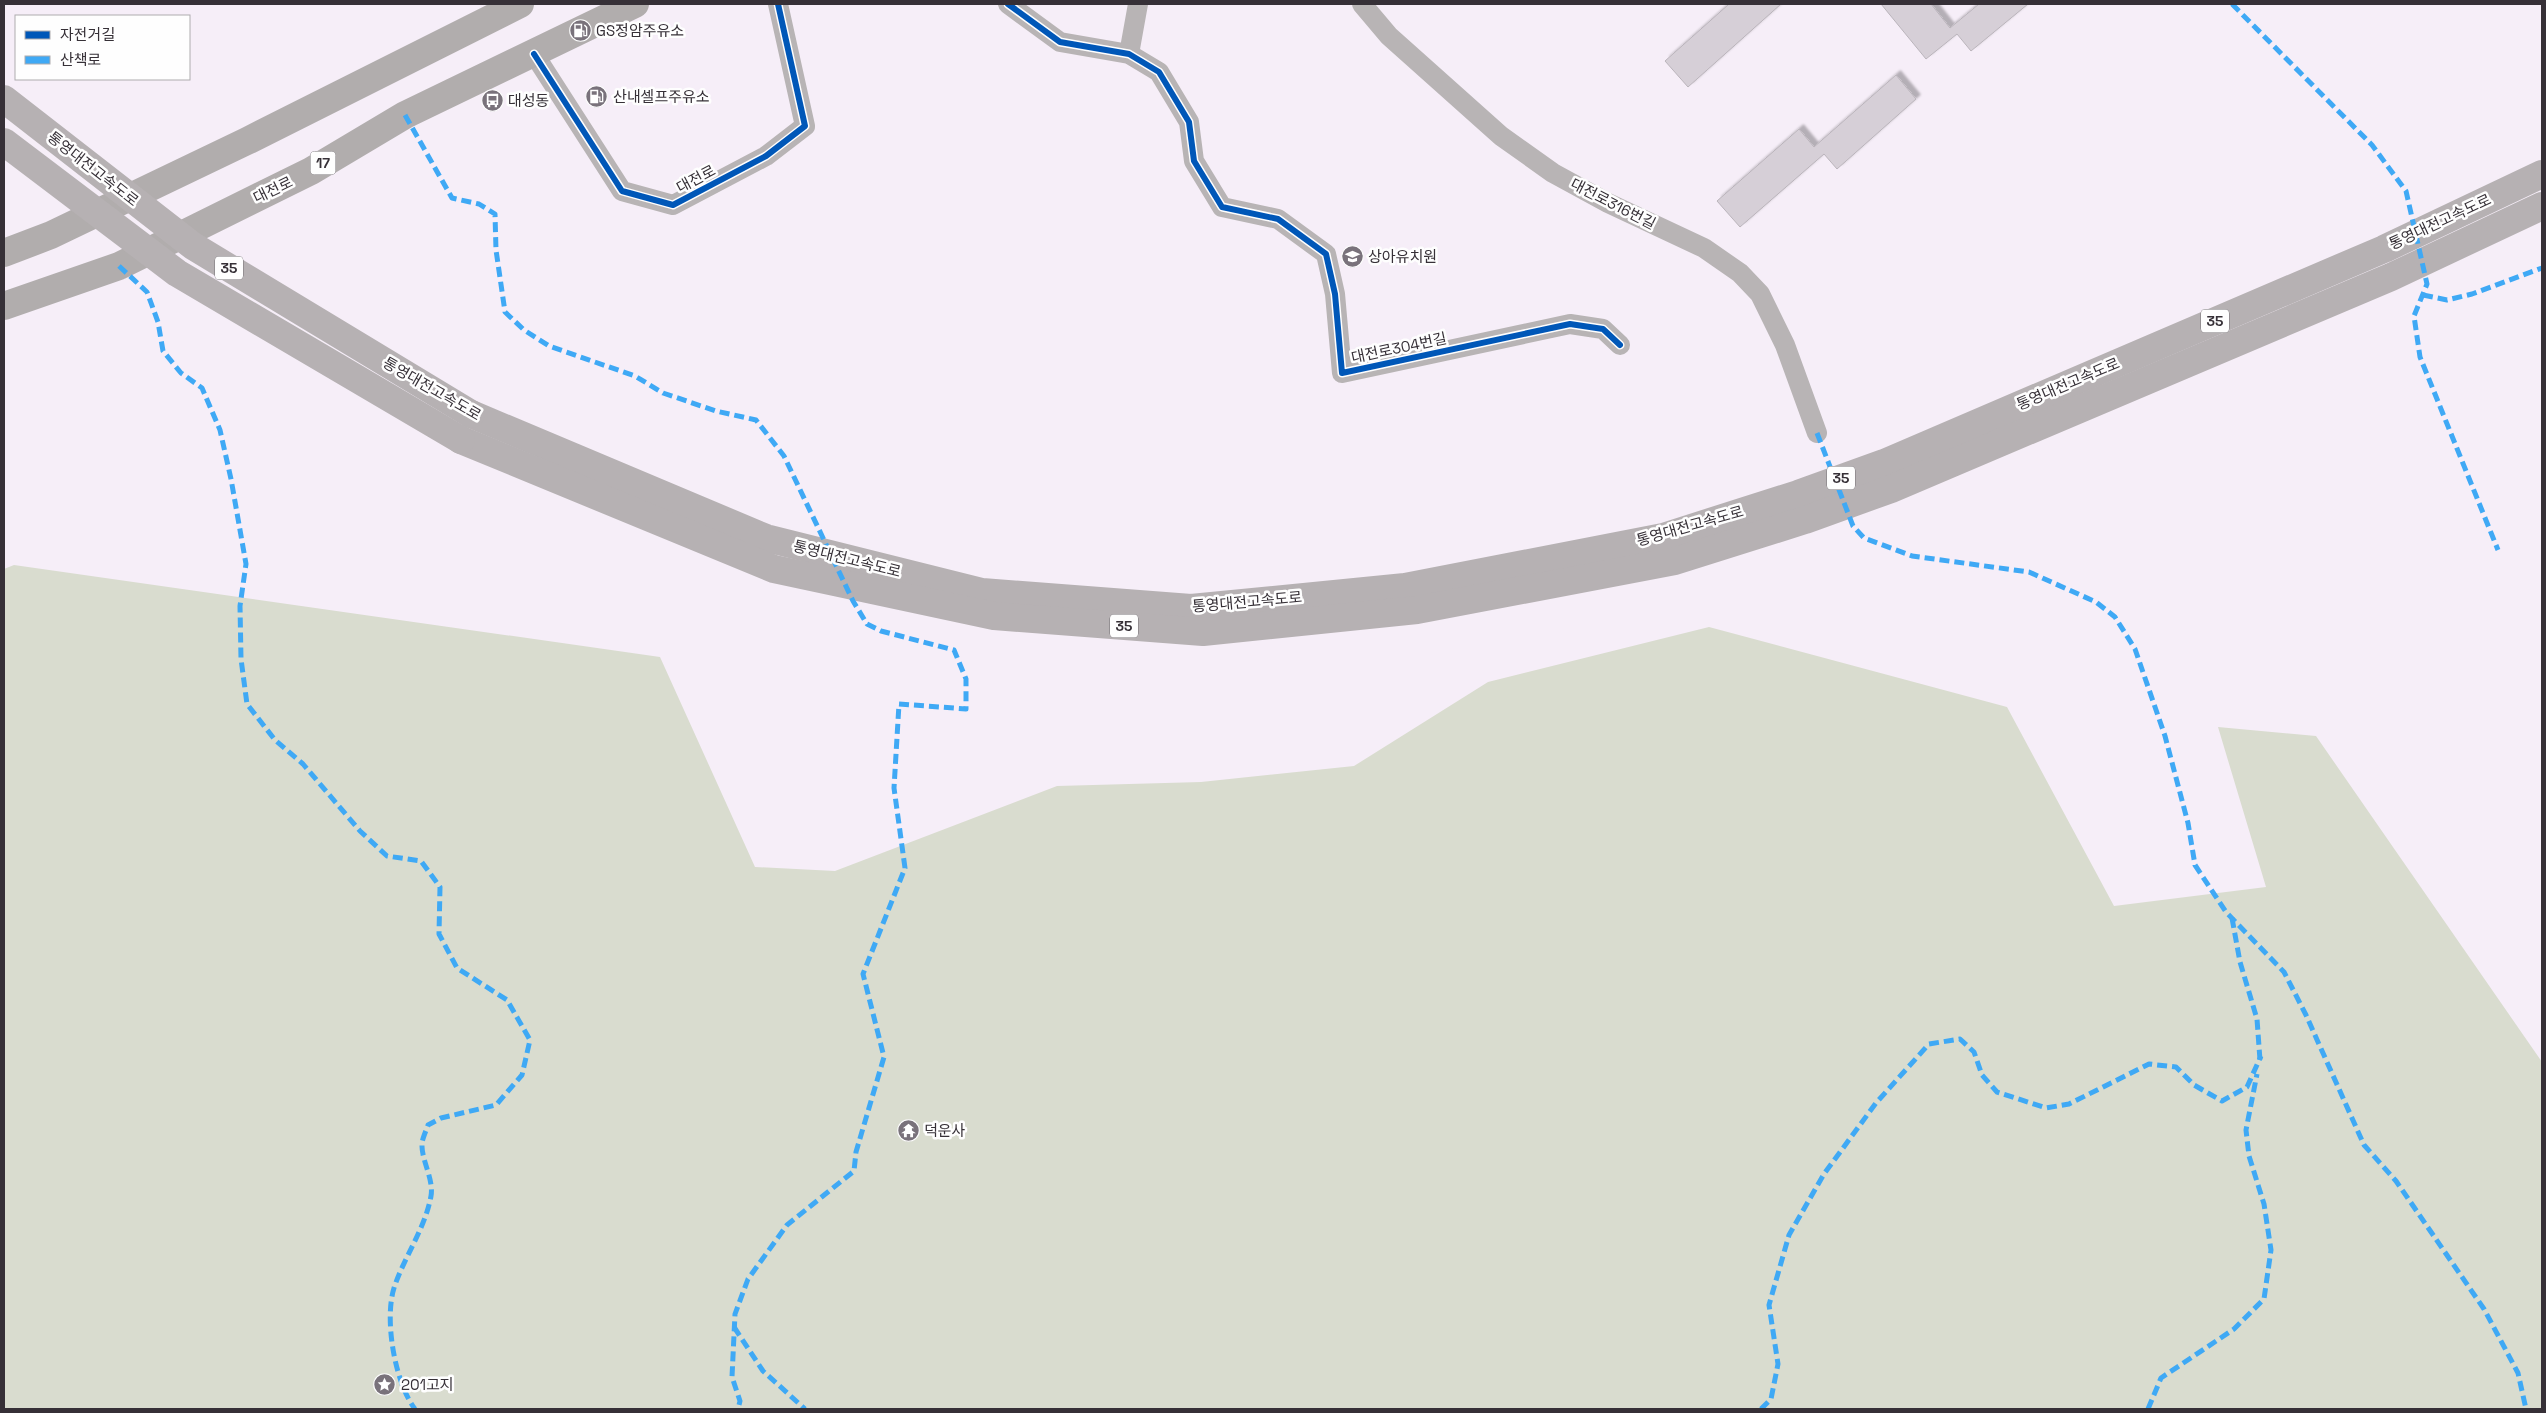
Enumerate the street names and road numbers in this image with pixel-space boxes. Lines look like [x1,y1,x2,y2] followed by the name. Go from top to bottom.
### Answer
[44,127,143,210] street label: 통영대전고속도로
[310,152,336,174] road number: 17
[673,160,719,197] street label: 대전로
[250,172,296,207] street label: 대전로
[1567,174,1659,233] street label: 대전로316번길
[2386,190,2494,253] street label: 통영대전고속도로
[215,256,243,280] road number: 35
[2201,310,2229,332] road number: 35
[1349,328,1448,367] street label: 대전로304번길
[380,353,485,424] street label: 통영대전고속도로
[2013,353,2122,414] street label: 통영대전고속도로
[1827,466,1855,489] road number: 35
[1634,501,1746,550] street label: 통영대전고속도로
[791,536,903,581] street label: 통영대전고속도로
[1191,587,1303,616] street label: 통영대전고속도로
[1110,614,1138,638] road number: 35

